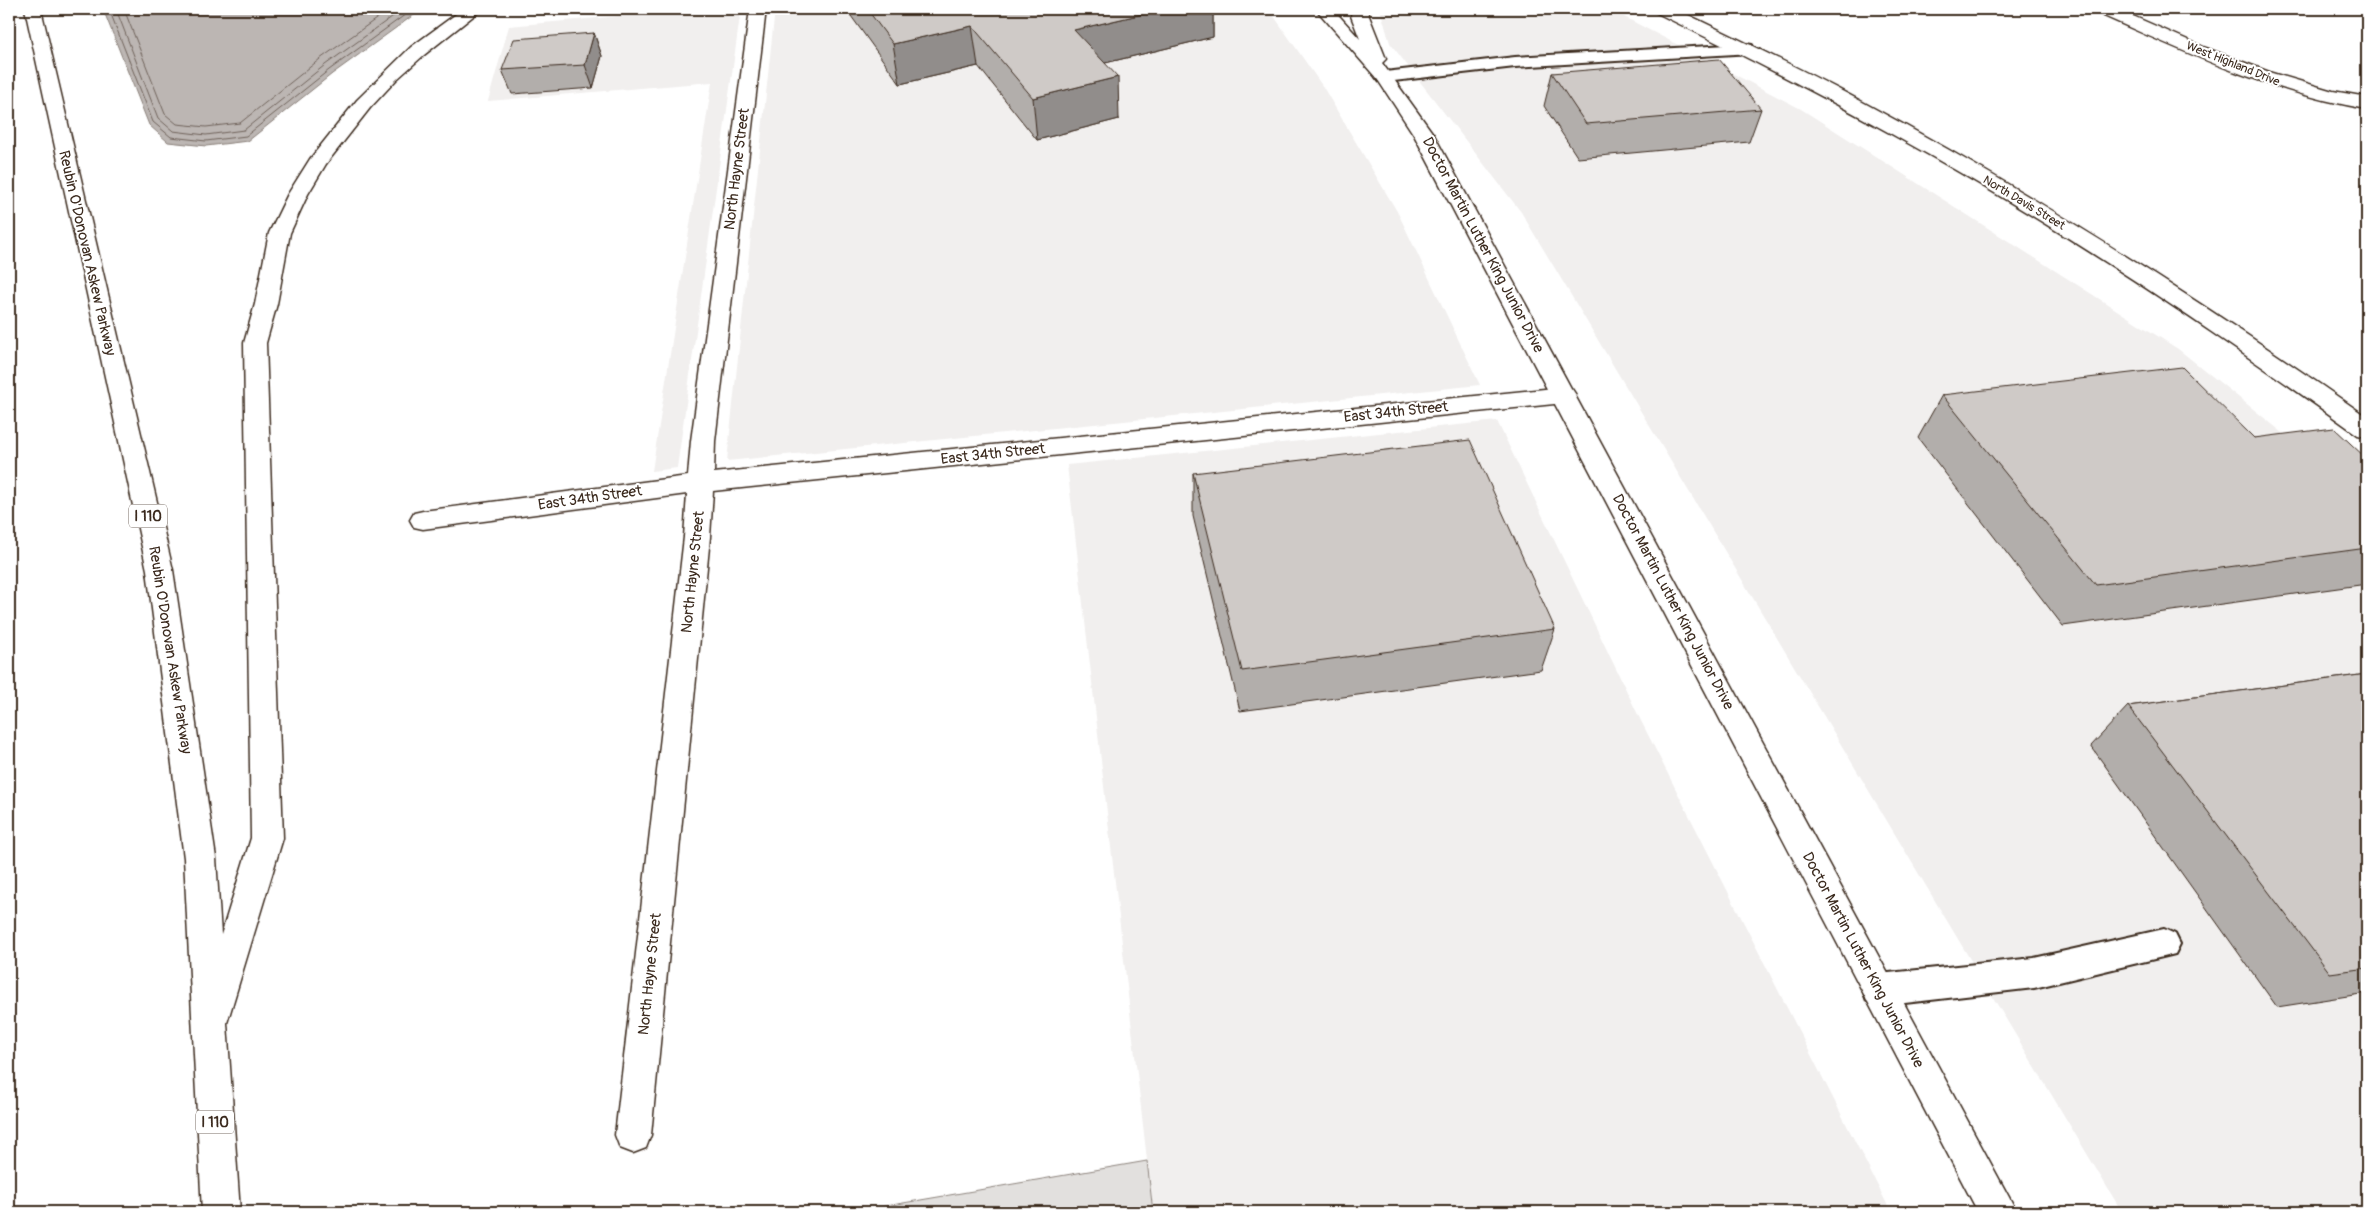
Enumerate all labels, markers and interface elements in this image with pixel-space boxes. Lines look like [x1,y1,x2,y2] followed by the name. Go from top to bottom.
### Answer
[2184,38,2282,90] street label: West Highland Drive
[720,106,754,231] street label: North Hayne Street
[1418,134,1548,357] street label: Doctor Martin Luther King Junior Drive
[54,148,120,358] street label: Reubin O'Donovan Askew Parkway
[1980,173,2068,233] street label: North Davis Street
[1343,397,1450,427] street label: East 34th Street
[940,439,1047,469] street label: East 34th Street
[537,481,644,515] street label: East 34th Street
[1608,491,1738,714] street label: Doctor Martin Luther King Junior Drive
[129,504,167,528] road number: I 110
[677,509,709,634] street label: North Hayne Street
[144,545,196,756] street label: Reubin O'Donovan Askew Parkway
[1798,849,1928,1072] street label: Doctor Martin Luther King Junior Drive
[634,911,666,1036] street label: North Hayne Street
[196,1110,234,1134] road number: I 110

